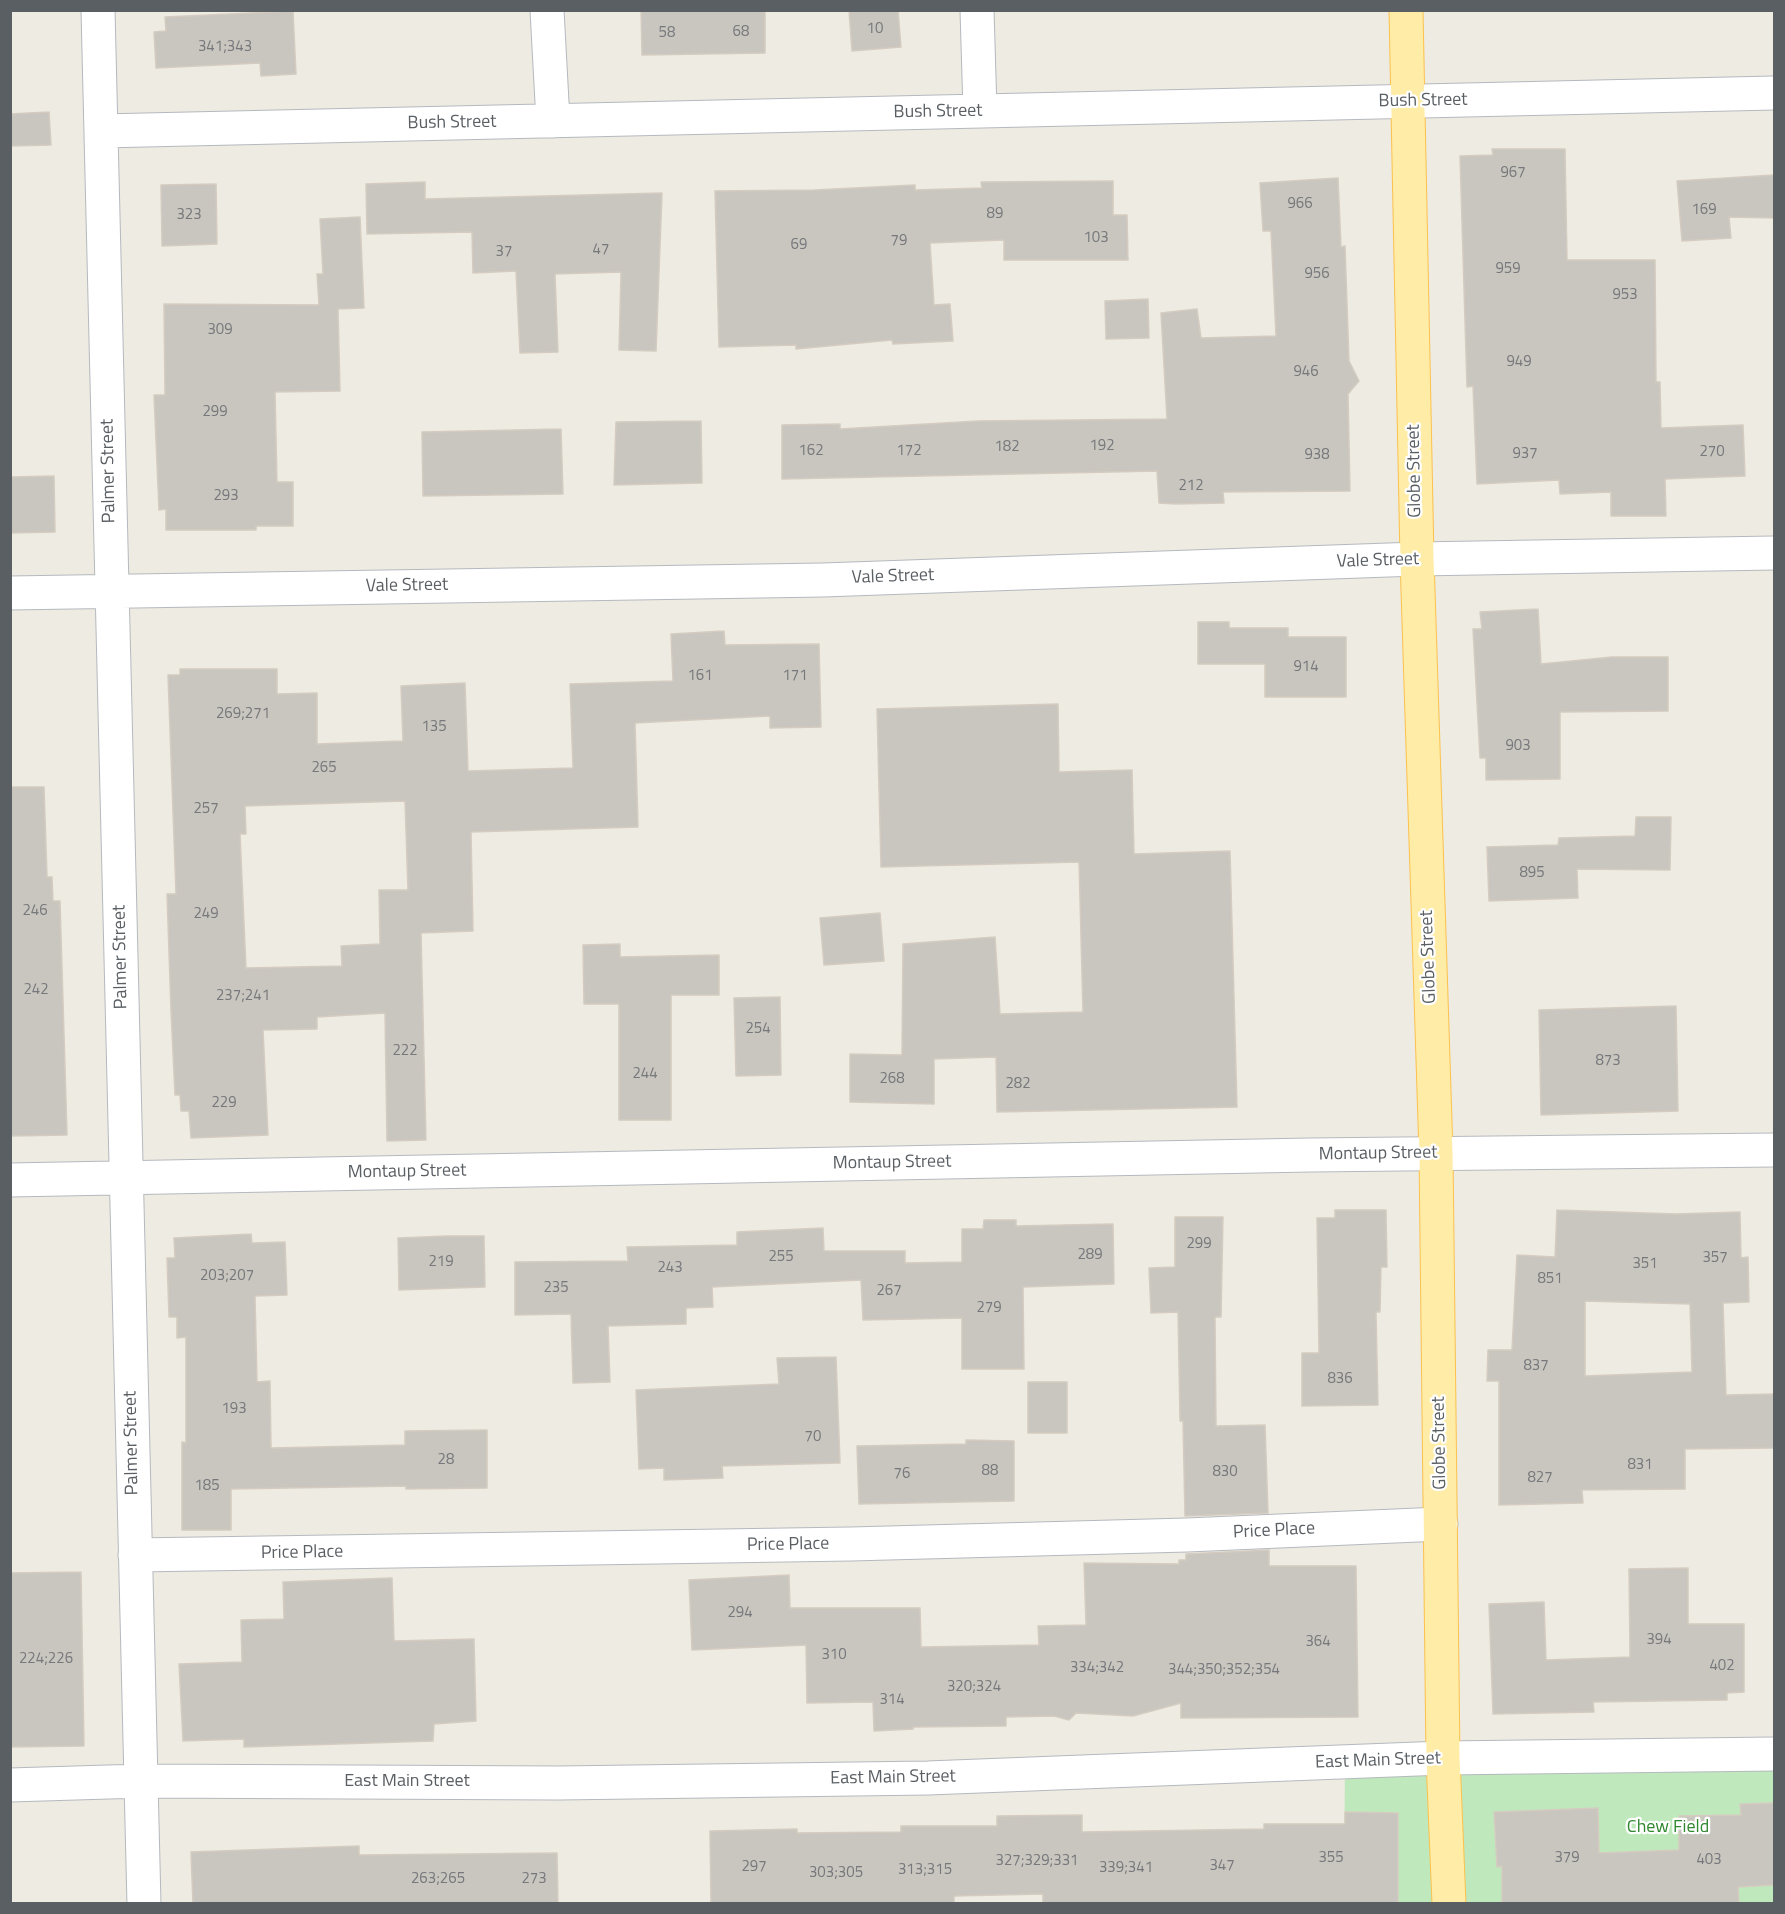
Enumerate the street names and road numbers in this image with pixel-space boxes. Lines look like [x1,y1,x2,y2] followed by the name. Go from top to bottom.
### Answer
[1378,89,1468,113] street label: Bush Street
[893,100,983,124] street label: Bush Street
[407,111,497,135] street label: Bush Street
[97,419,121,523] street label: Palmer Street
[1403,424,1427,518] street label: Globe Street
[1336,549,1420,573] street label: Vale Street
[851,565,935,589] street label: Vale Street
[366,574,448,598] street label: Vale Street
[109,905,133,1009] street label: Palmer Street
[1417,910,1441,1004] street label: Globe Street
[1318,1142,1438,1166] street label: Montaup Street
[832,1151,952,1175] street label: Montaup Street
[347,1160,467,1184] street label: Montaup Street
[120,1391,144,1495] street label: Palmer Street
[1428,1396,1452,1490] street label: Globe Street
[1232,1518,1316,1544] street label: Price Place
[747,1533,829,1557] street label: Price Place
[261,1541,343,1565] street label: Price Place
[1315,1748,1441,1774] street label: East Main Street
[830,1766,956,1790] street label: East Main Street
[344,1771,470,1793] street label: East Main Street

